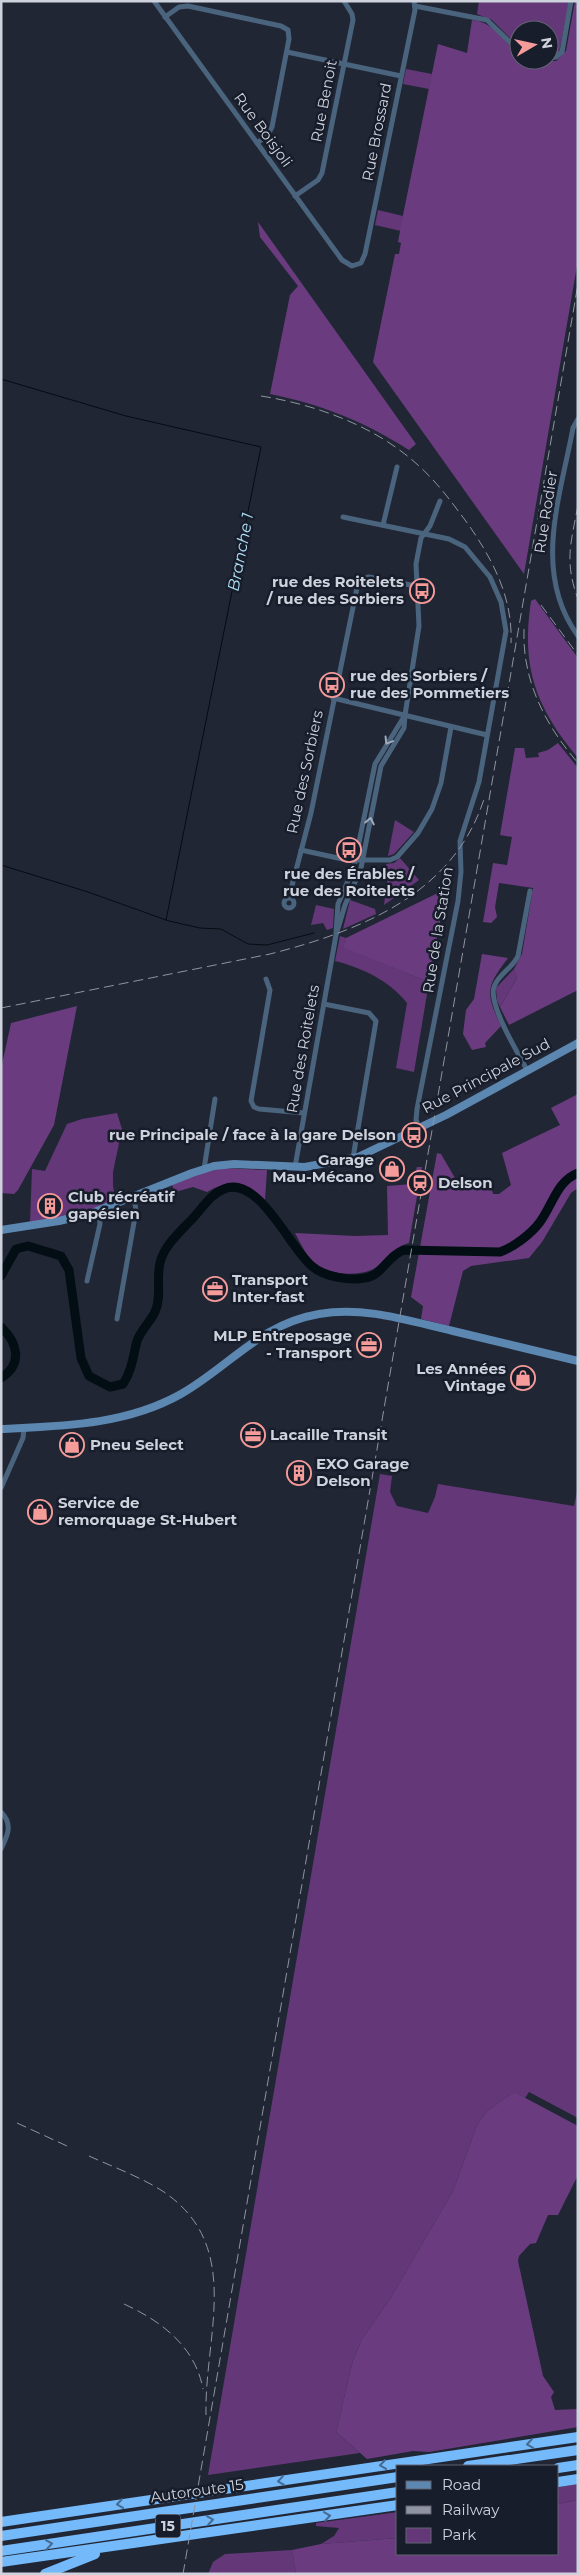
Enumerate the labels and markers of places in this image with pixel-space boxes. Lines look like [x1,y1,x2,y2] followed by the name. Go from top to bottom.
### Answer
[266,572,404,608] place label: rue des Roitelets / rue des Sorbiers
[409,578,435,604] bus stop icon: rue des Roitelets / rue des Sorbiers
[350,666,509,702] place label: rue des Sorbiers / rue des Pommetiers
[319,672,345,698] bus stop icon: rue des Sorbiers / rue des Pommetiers
[336,837,362,863] bus stop icon: rue des Érables / rue des Roitelets
[283,864,415,900] place label: rue des Érables / rue des Roitelets
[401,1122,427,1148] bus stop icon: rue Principale / face à la gare Delson
[109,1125,396,1144] place label: rue Principale / face à la gare Delson
[272,1150,374,1186] place label: Garage Mau-Mécano
[379,1156,405,1182] shop icon: Garage Mau-Mécano
[407,1170,433,1196] station icon: Delson
[438,1173,493,1192] place label: Delson
[68,1187,176,1223] place label: Club récréatif gapésien
[37,1193,63,1219] building icon: Club récréatif gapésien
[232,1270,308,1306] place label: Transport Inter-fast
[202,1276,228,1302] office icon: Transport Inter-fast
[213,1326,352,1362] place label: MLP Entreposage - Transport
[356,1332,382,1358] office icon: MLP Entreposage - Transport
[416,1359,506,1395] place label: Les Années Vintage
[510,1365,536,1391] shop icon: Les Années Vintage
[240,1422,266,1448] office icon: Lacaille Transit
[270,1425,388,1444] place label: Lacaille Transit
[59,1432,85,1458] shop icon: Pneu Select
[90,1435,184,1454] place label: Pneu Select
[316,1454,409,1490] place label: EXO Garage Delson
[286,1460,312,1486] building icon: EXO Garage Delson
[58,1493,238,1529] place label: Service de remorquage St-Hubert
[27,1499,53,1525] shop icon: Service de remorquage St-Hubert

